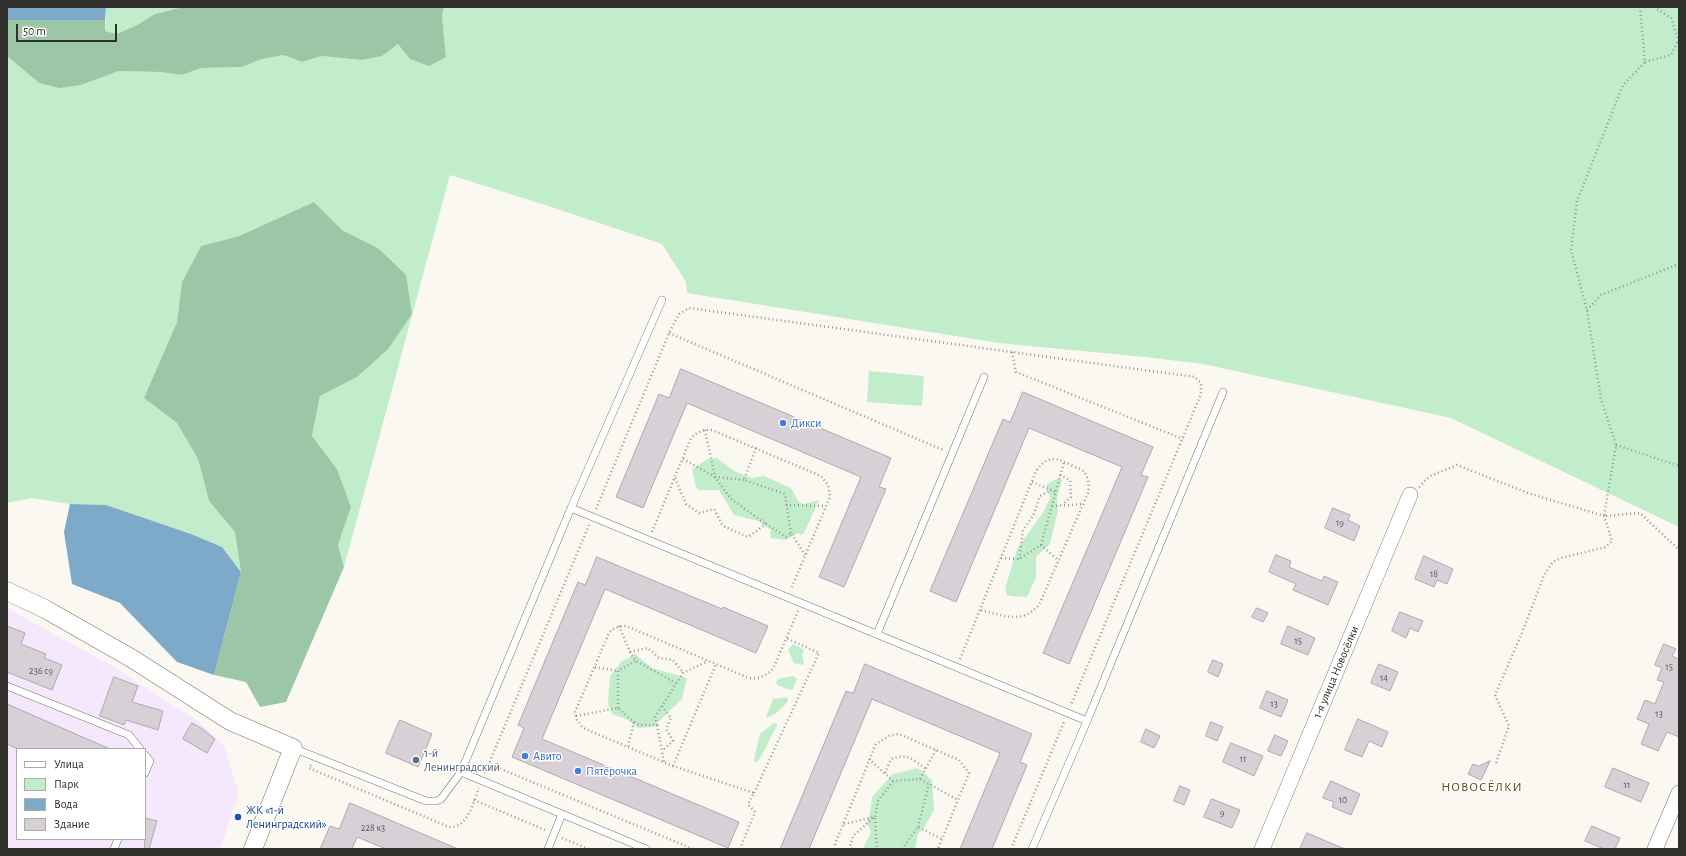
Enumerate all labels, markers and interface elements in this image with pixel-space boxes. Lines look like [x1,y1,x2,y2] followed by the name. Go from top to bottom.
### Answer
[18,16,119,42] scale bar
[23,25,46,37] text: 50 m
[791,416,821,430] place label: Дикси
[778,418,788,428] marker: Дикси
[1336,517,1344,529] house number: 19
[1430,568,1438,580] house number: 18
[1310,624,1362,720] street label: 1-я улица Новосёлки
[1294,635,1302,647] house number: 15
[1665,661,1673,673] house number: 15
[29,665,53,677] house number: 236 с9
[1380,672,1388,684] house number: 14
[1270,698,1278,710] house number: 13
[1655,708,1663,720] house number: 13
[424,746,500,774] place label: 1-й Ленинградский
[16,748,146,840] legend
[533,749,562,763] place label: Авито
[520,751,530,761] marker: Авито
[1240,753,1246,765] house number: 11
[411,755,421,765] marker: 1-й Ленинградский
[54,758,84,770] text: Улица
[586,764,637,778] place label: Пятёрочка
[573,766,583,776] marker: Пятёрочка
[54,778,79,790] text: Парк
[1441,779,1523,795] district label: НОВОСЁЛКИ
[1624,779,1630,791] house number: 11
[1339,794,1347,806] house number: 10
[54,798,78,810] text: Вода
[246,803,327,831] place label: ЖК «1-й Ленинградский»
[1220,807,1224,819] house number: 9
[233,812,243,822] marker: ЖК «1-й Ленинградский»
[54,818,90,830] text: Здание
[361,822,385,834] house number: 228 к3

